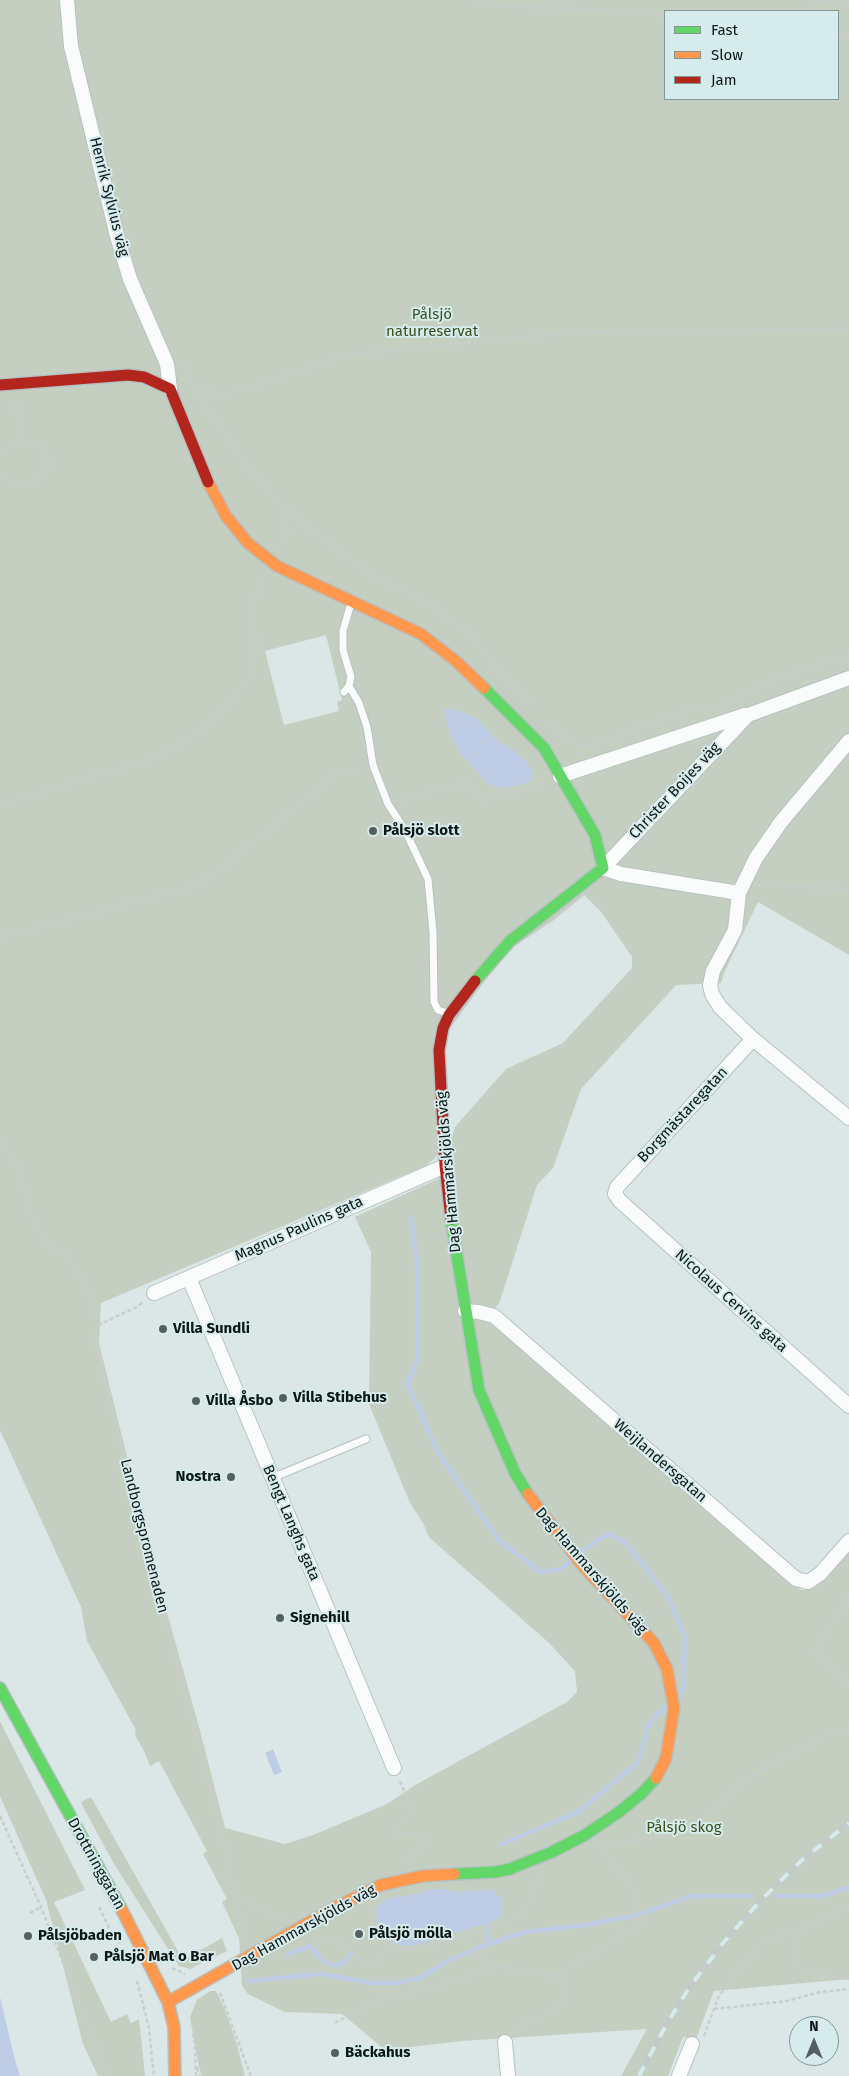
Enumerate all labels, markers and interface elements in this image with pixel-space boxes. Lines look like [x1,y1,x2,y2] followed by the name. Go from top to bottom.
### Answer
[664,10,839,100] legend
[711,21,738,39] text: Fast
[711,46,743,64] text: Slow
[711,71,737,89] text: Jam
[85,135,133,259] street label: Henrik Sylvius väg
[386,306,478,341] park label: Pålsjö naturreservat
[626,739,724,843] street label: Christer Boijes väg
[383,822,459,840] place label: Pålsjö slott
[367,825,379,837] marker: Pålsjö slott
[634,1064,732,1166] street label: Borgmästaregatan
[433,1091,465,1253] street label: Dag Hammarskjölds väg
[232,1193,366,1265] street label: Magnus Paulins gata
[671,1246,791,1356] street label: Nicolaus Cervins gata
[173,1320,250,1338] place label: Villa Sundli
[157,1323,169,1335] marker: Villa Sundli
[293,1389,387,1407] place label: Villa Stibehus
[206,1392,273,1410] place label: Villa Åsbo
[277,1392,289,1404] marker: Villa Stibehus
[190,1395,202,1407] marker: Villa Åsbo
[610,1416,710,1506] street label: Weijlandersgatan
[116,1457,172,1615] street label: Landborgspromenaden
[258,1462,324,1584] street label: Bengt Langhs gata
[176,1468,221,1486] place label: Nostra
[225,1471,237,1483] marker: Nostra
[531,1504,651,1638] street label: Dag Hammarskjölds väg
[290,1609,350,1627] place label: Signehill
[274,1612,286,1624] marker: Signehill
[63,1815,129,1913] street label: Drottninggatan
[646,1819,722,1837] park label: Pålsjö skog
[229,1881,379,1975] street label: Dag Hammarskjölds väg
[369,1925,452,1943] place label: Pålsjö mölla
[38,1927,122,1945] place label: Pålsjöbaden
[353,1928,365,1940] marker: Pålsjö mölla
[22,1930,34,1942] marker: Pålsjöbaden
[104,1948,214,1966] place label: Pålsjö Mat o Bar
[88,1951,100,1963] marker: Pålsjö Mat o Bar
[789,2016,839,2066] north arrow
[809,2018,819,2035] text: N
[345,2044,410,2062] place label: Bäckahus
[329,2047,341,2059] marker: Bäckahus

